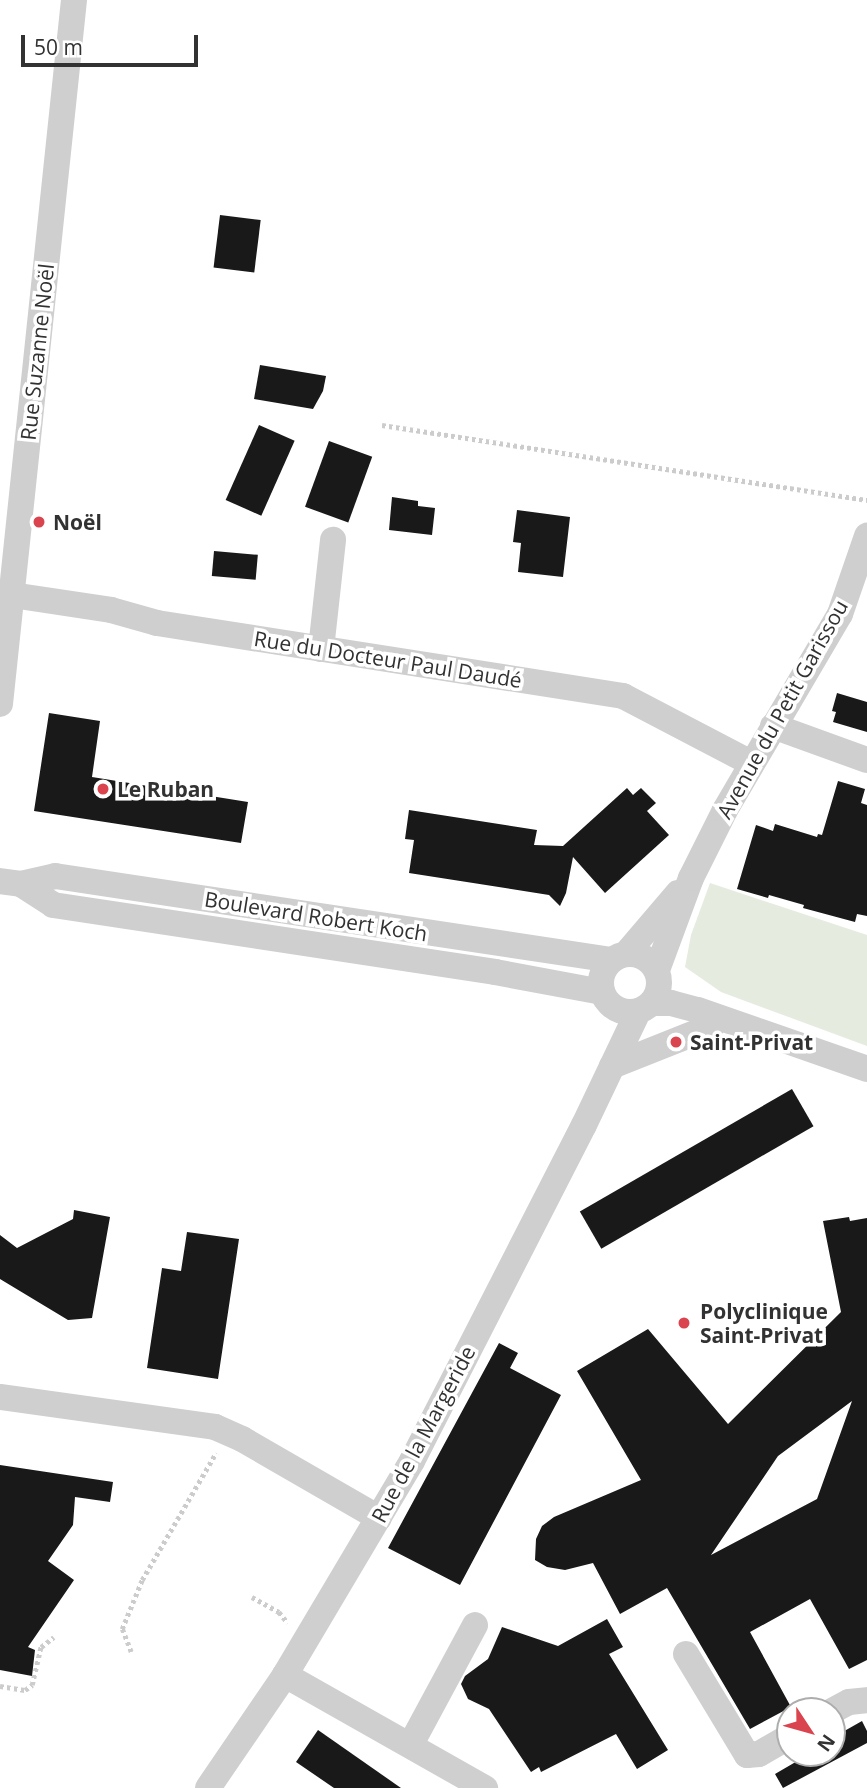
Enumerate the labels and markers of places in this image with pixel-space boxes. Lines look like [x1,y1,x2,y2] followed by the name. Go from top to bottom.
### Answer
[53,509,102,535] place label: Noël
[31,514,47,530] marker: Noël
[117,776,214,802] place label: Le Ruban
[95,781,111,797] marker: Le Ruban
[690,1029,813,1055] place label: Saint-Privat
[668,1034,684,1050] marker: Saint-Privat
[700,1298,828,1348] place label: Polyclinique Saint-Privat
[674,1313,694,1333] marker: Polyclinique Saint-Privat

